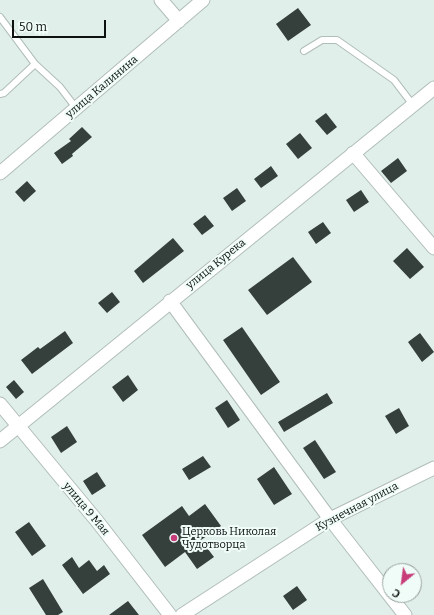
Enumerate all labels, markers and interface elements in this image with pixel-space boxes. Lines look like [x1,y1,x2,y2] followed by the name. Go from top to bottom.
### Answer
[14,12,108,38] scale bar
[19,20,47,34] text: 50 m
[63,53,141,121] street label: улица Калинина
[184,236,248,292] street label: улица Курека
[60,480,112,538] street label: улица 9 Мая
[313,480,401,534] street label: Кузнечная улица
[182,525,276,551] place label: Церковь Николая Чудотворца
[169,533,179,543] marker: Церковь Николая Чудотворца
[382,563,422,603] north arrow
[390,586,403,600] text: С

